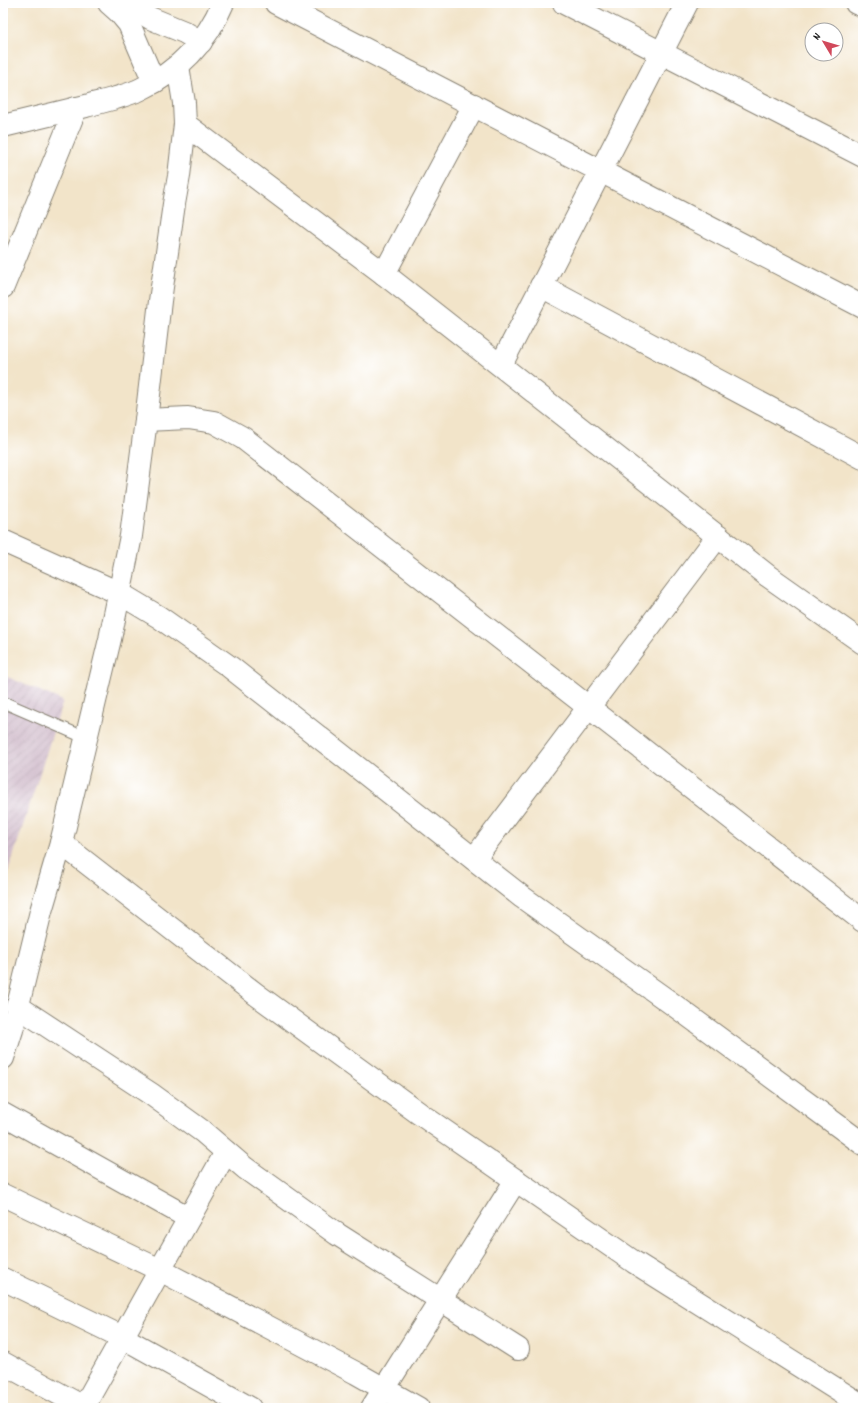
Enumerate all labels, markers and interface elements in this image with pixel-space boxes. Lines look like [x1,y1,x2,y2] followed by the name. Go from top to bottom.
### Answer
[804,22,844,62] north arrow
[810,30,826,44] text: N

